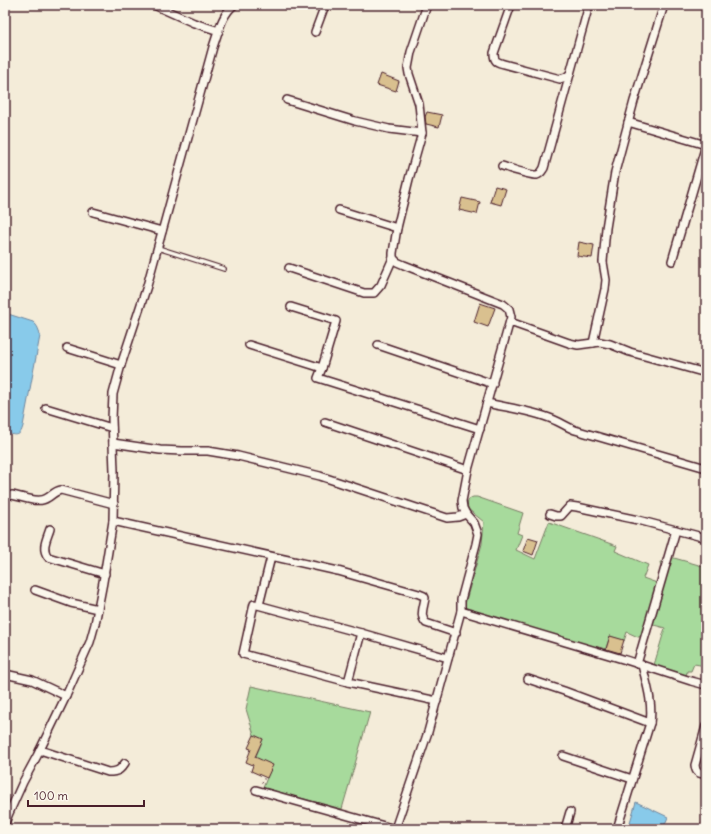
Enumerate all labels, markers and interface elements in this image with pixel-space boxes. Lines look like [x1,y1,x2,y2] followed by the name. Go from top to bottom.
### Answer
[28,782,144,808] scale bar
[34,788,68,803] text: 100 m

